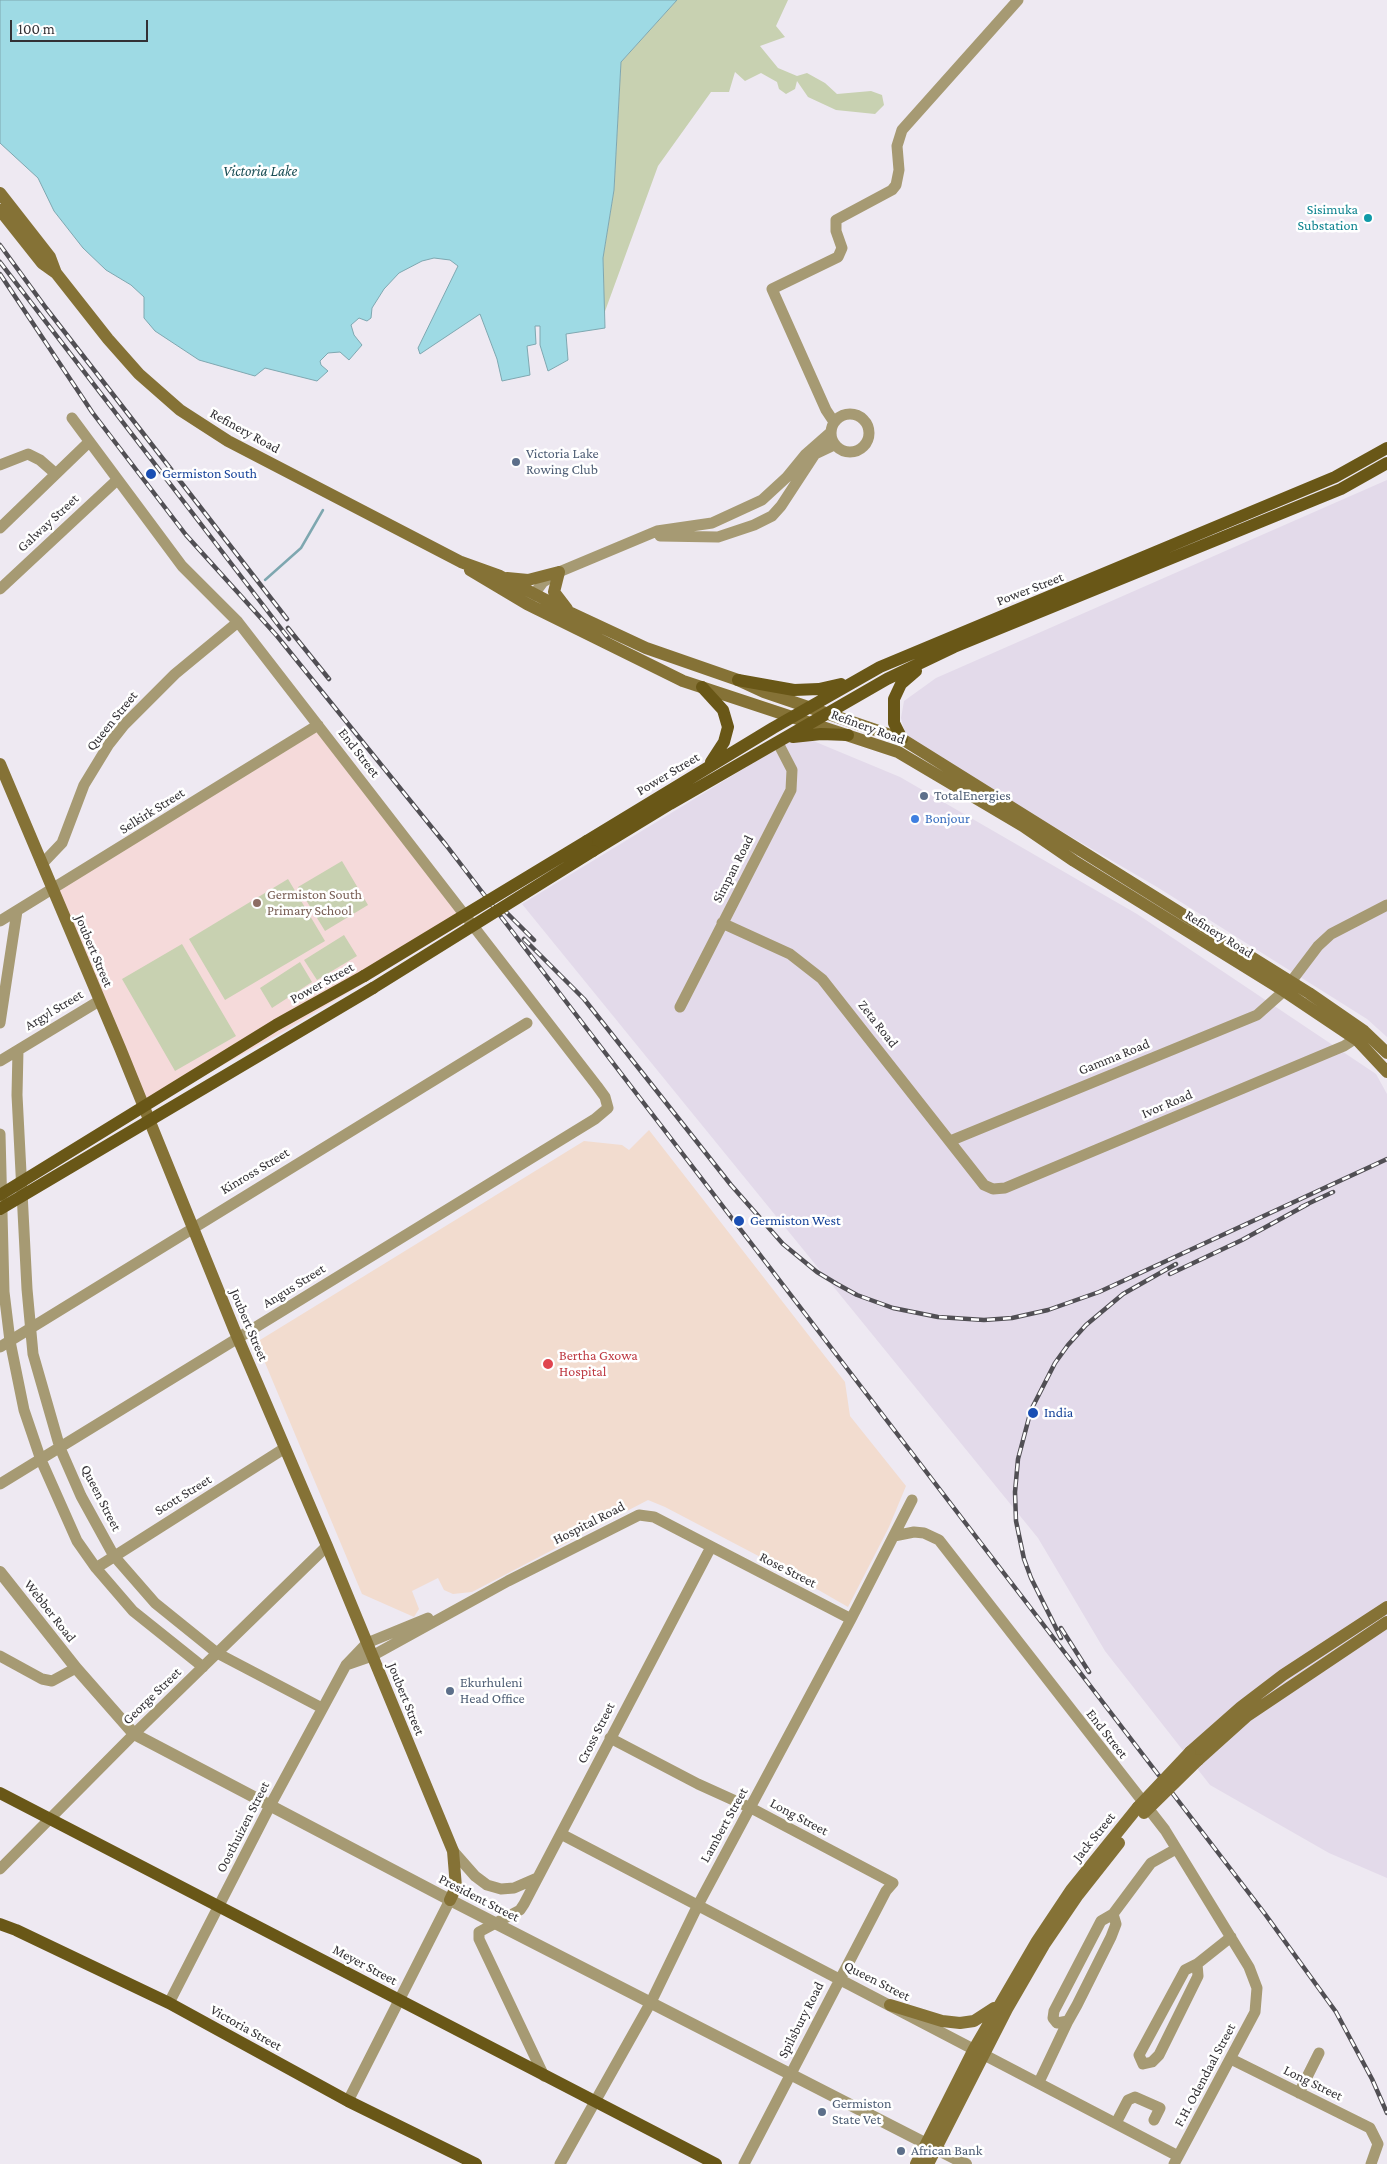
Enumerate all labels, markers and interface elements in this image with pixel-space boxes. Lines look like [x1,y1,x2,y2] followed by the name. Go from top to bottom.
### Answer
[12,10,150,42] scale bar
[18,21,55,37] text: 100 m
[223,162,297,180] water label: Victoria Lake
[1298,202,1358,234] place label: Sisimuka Substation
[1362,212,1374,224] marker: Sisimuka Substation
[207,405,283,457] street label: Refinery Road
[526,446,599,478] place label: Victoria Lake Rowing Club
[510,456,522,468] marker: Victoria Lake Rowing Club
[162,466,257,482] place label: Germiston South
[144,467,158,481] marker: Germiston South
[14,490,82,556] street label: Galway Street
[994,569,1066,609] street label: Power Street
[83,688,141,754] street label: Queen Street
[829,706,907,748] street label: Refinery Road
[335,725,383,781] street label: End Street
[634,749,702,799] street label: Power Street
[116,784,188,838] street label: Selkirk Street
[934,788,1011,804] place label: TotalEnergies
[918,790,930,802] marker: TotalEnergies
[925,811,970,827] place label: Bonjour
[909,813,921,825] marker: Bonjour
[709,832,757,906] street label: Simpan Road
[267,887,362,920] place label: Germiston South Primary School
[251,897,263,909] marker: Germiston South Primary School
[1182,906,1256,962] street label: Refinery Road
[71,912,117,990] street label: Joubert Street
[287,959,357,1007] street label: Power Street
[22,986,86,1034] street label: Argyl Street
[854,997,902,1051] street label: Zeta Road
[1076,1035,1152,1079] street label: Gamma Road
[1139,1086,1195,1122] street label: Ivor Road
[218,1144,292,1198] street label: Kinross Street
[750,1213,841,1229] place label: Germiston West
[732,1214,746,1228] marker: Germiston West
[260,1260,328,1312] street label: Angus Street
[226,1286,272,1364] street label: Joubert Street
[559,1348,638,1380] place label: Bertha Gxowa Hospital
[541,1357,555,1371] marker: Bertha Gxowa Hospital
[1044,1405,1073,1421] place label: India
[1026,1406,1040,1420] marker: India
[77,1462,125,1534] street label: Queen Street
[151,1471,215,1519] street label: Scott Street
[550,1498,628,1548] street label: Hospital Road
[757,1549,819,1591] street label: Rose Street
[20,1576,80,1646] street label: Webber Road
[384,1660,428,1738] street label: Joubert Street
[119,1664,185,1728] street label: George Street
[460,1675,525,1708] place label: Ekurhuleni Head Office
[444,1685,456,1697] marker: Ekurhuleni Head Office
[573,1700,619,1766] street label: Cross Street
[1083,1706,1131,1762] street label: End Street
[213,1779,273,1875] street label: Oosthuizen Street
[697,1785,751,1865] street label: Lambert Street
[767,1795,831,1839] street label: Long Street
[1069,1809,1119,1865] street label: Jack Street
[436,1871,522,1925] street label: President Street
[330,1941,400,1989] street label: Meyer Street
[841,1957,913,2005] street label: Queen Street
[775,1979,827,2061] street label: Spilsbury Road
[207,2001,285,2055] street label: Victoria Street
[1171,2020,1239,2130] street label: F.H. Odendaal Street
[1281,2062,1345,2104] street label: Long Street
[832,2096,891,2128] place label: Germiston State Vet
[816,2106,828,2118] marker: Germiston State Vet
[911,2143,983,2159] place label: African Bank
[895,2145,907,2157] marker: African Bank

